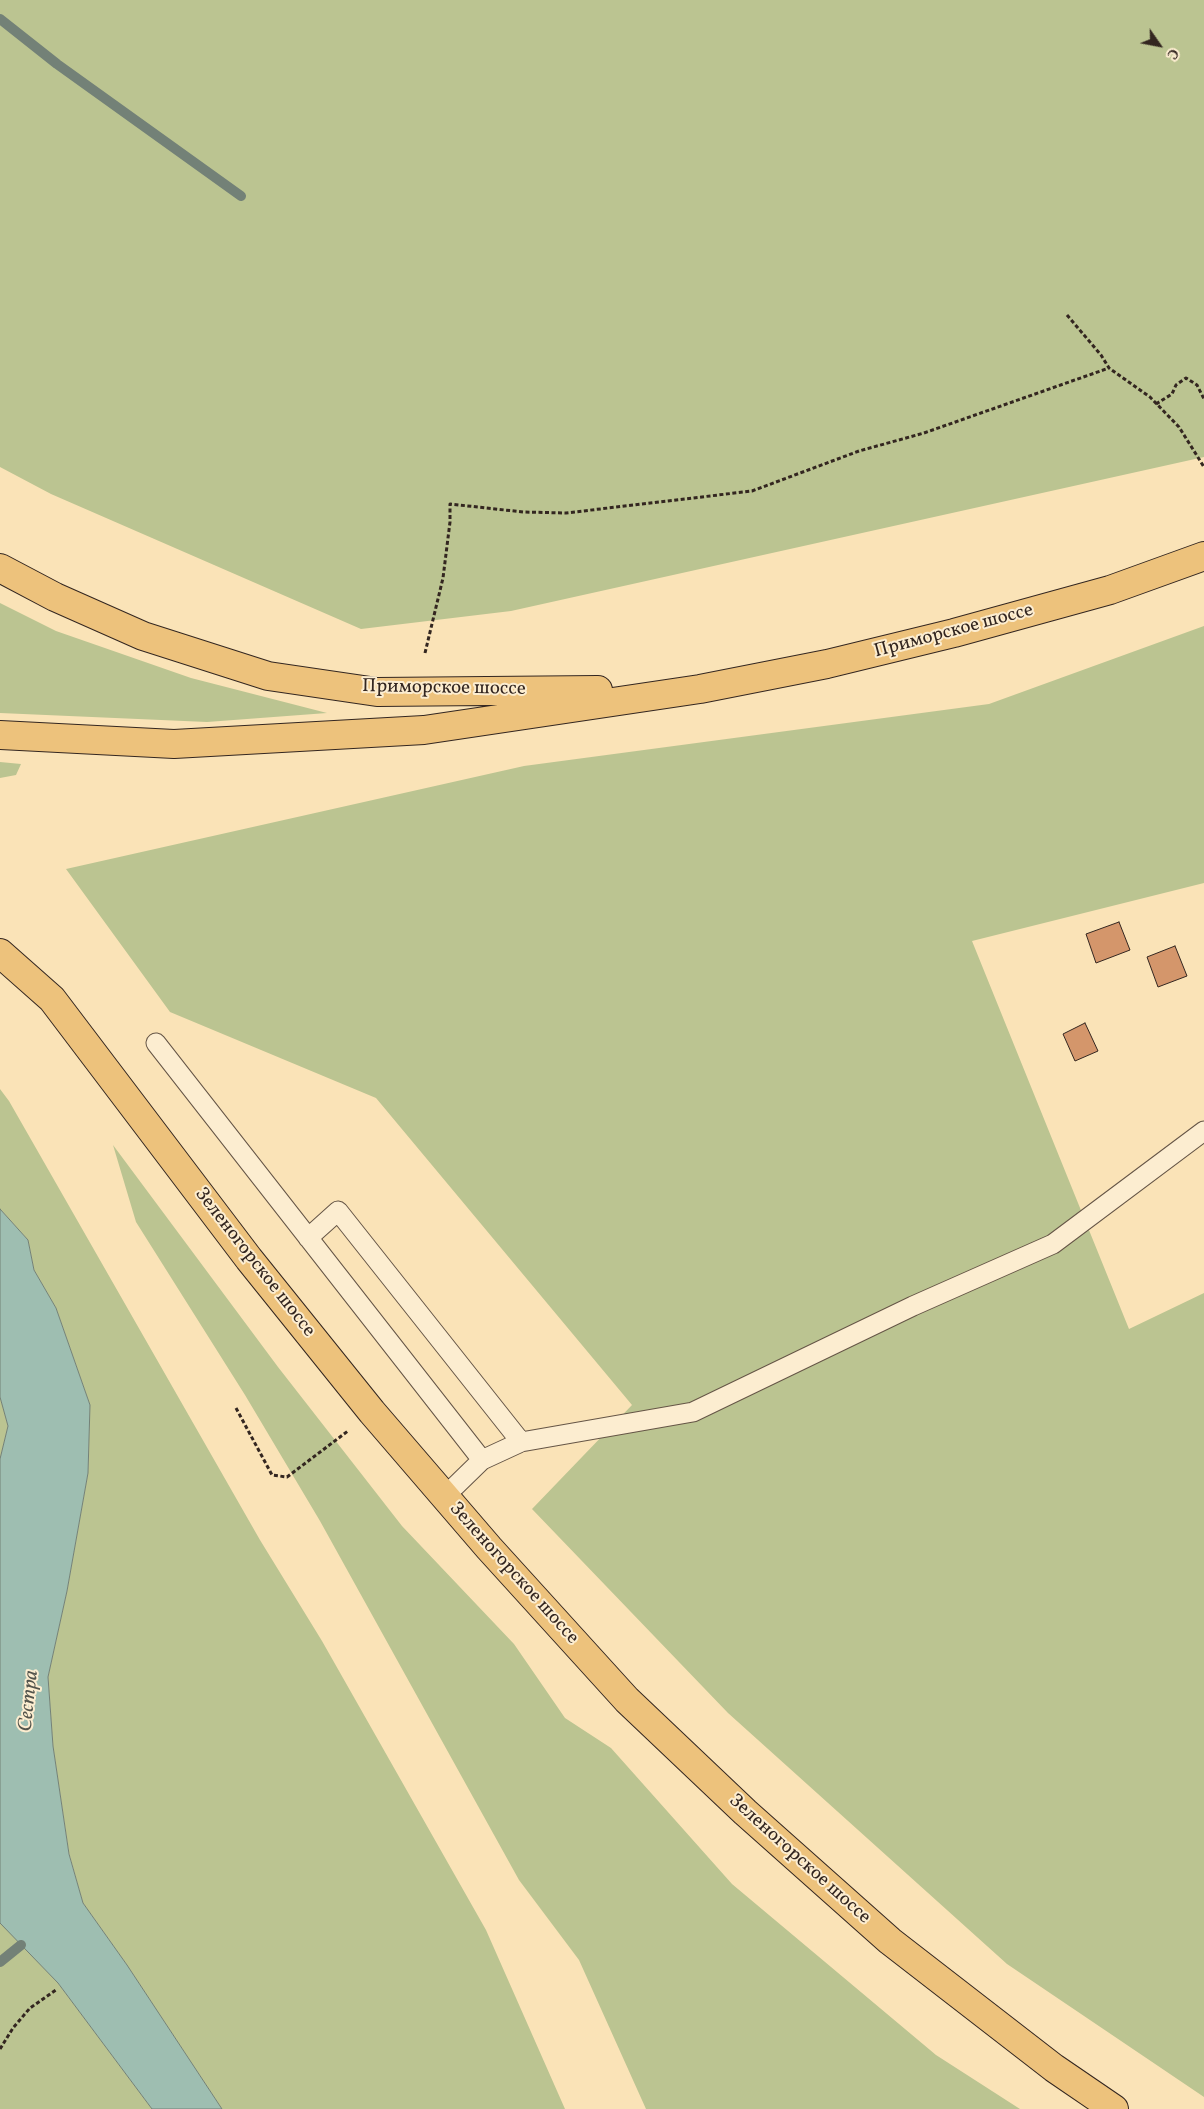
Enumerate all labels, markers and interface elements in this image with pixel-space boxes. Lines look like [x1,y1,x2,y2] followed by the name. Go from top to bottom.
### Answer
[1134,20,1184,70] north arrow
[1162,44,1182,62] text: С
[872,600,1036,664] street label: Приморское шоссе
[362,676,526,702] street label: Приморское шоссе
[189,1184,319,1342] street label: Зеленогорское шоссе
[443,1498,583,1650] street label: Зеленогорское шоссе
[15,1669,45,1733] water label: Сестра
[723,1790,875,1930] street label: Зеленогорское шоссе

